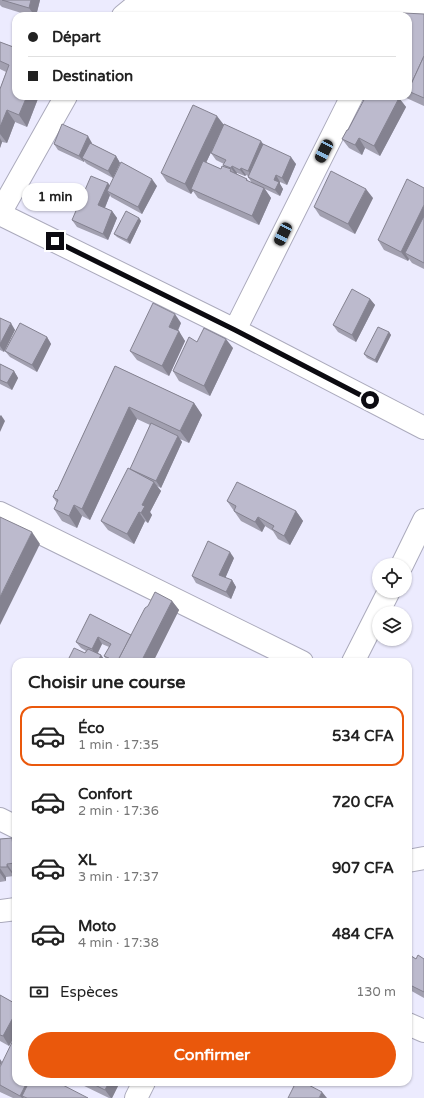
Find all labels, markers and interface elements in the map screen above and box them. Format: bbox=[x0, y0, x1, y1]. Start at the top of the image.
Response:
text: Départ bbox=[52, 28, 101, 46]
text: Destination bbox=[52, 67, 133, 85]
car bbox=[313, 138, 335, 164]
callout: 1 min bbox=[22, 183, 88, 211]
text: 1 min bbox=[38, 189, 72, 205]
car bbox=[272, 221, 294, 247]
route end bbox=[46, 232, 64, 250]
route start bbox=[361, 391, 379, 409]
map controls bbox=[372, 558, 412, 646]
button: locate bbox=[372, 558, 412, 598]
button: layers bbox=[372, 606, 412, 646]
text: Choisir une course bbox=[28, 671, 186, 693]
icon: car bbox=[30, 718, 66, 754]
text: Éco bbox=[78, 719, 104, 737]
text: 534 CFA bbox=[332, 727, 394, 745]
text: 1 min · 17:35 bbox=[78, 737, 159, 753]
icon: car bbox=[30, 784, 66, 820]
text: Confort bbox=[78, 785, 132, 803]
text: 720 CFA bbox=[332, 793, 394, 811]
text: 2 min · 17:36 bbox=[78, 803, 159, 819]
icon: car bbox=[30, 850, 66, 886]
text: XL bbox=[78, 851, 97, 869]
text: 907 CFA bbox=[332, 859, 394, 877]
text: 3 min · 17:37 bbox=[78, 869, 159, 885]
icon: car bbox=[30, 916, 66, 952]
text: Moto bbox=[78, 917, 116, 935]
text: 484 CFA bbox=[332, 925, 394, 943]
text: 4 min · 17:38 bbox=[78, 935, 159, 951]
icon: cash bbox=[28, 981, 50, 1003]
text: Espèces bbox=[60, 983, 118, 1001]
text: 130 m bbox=[356, 984, 396, 1000]
button: Confirmer bbox=[28, 1032, 396, 1078]

